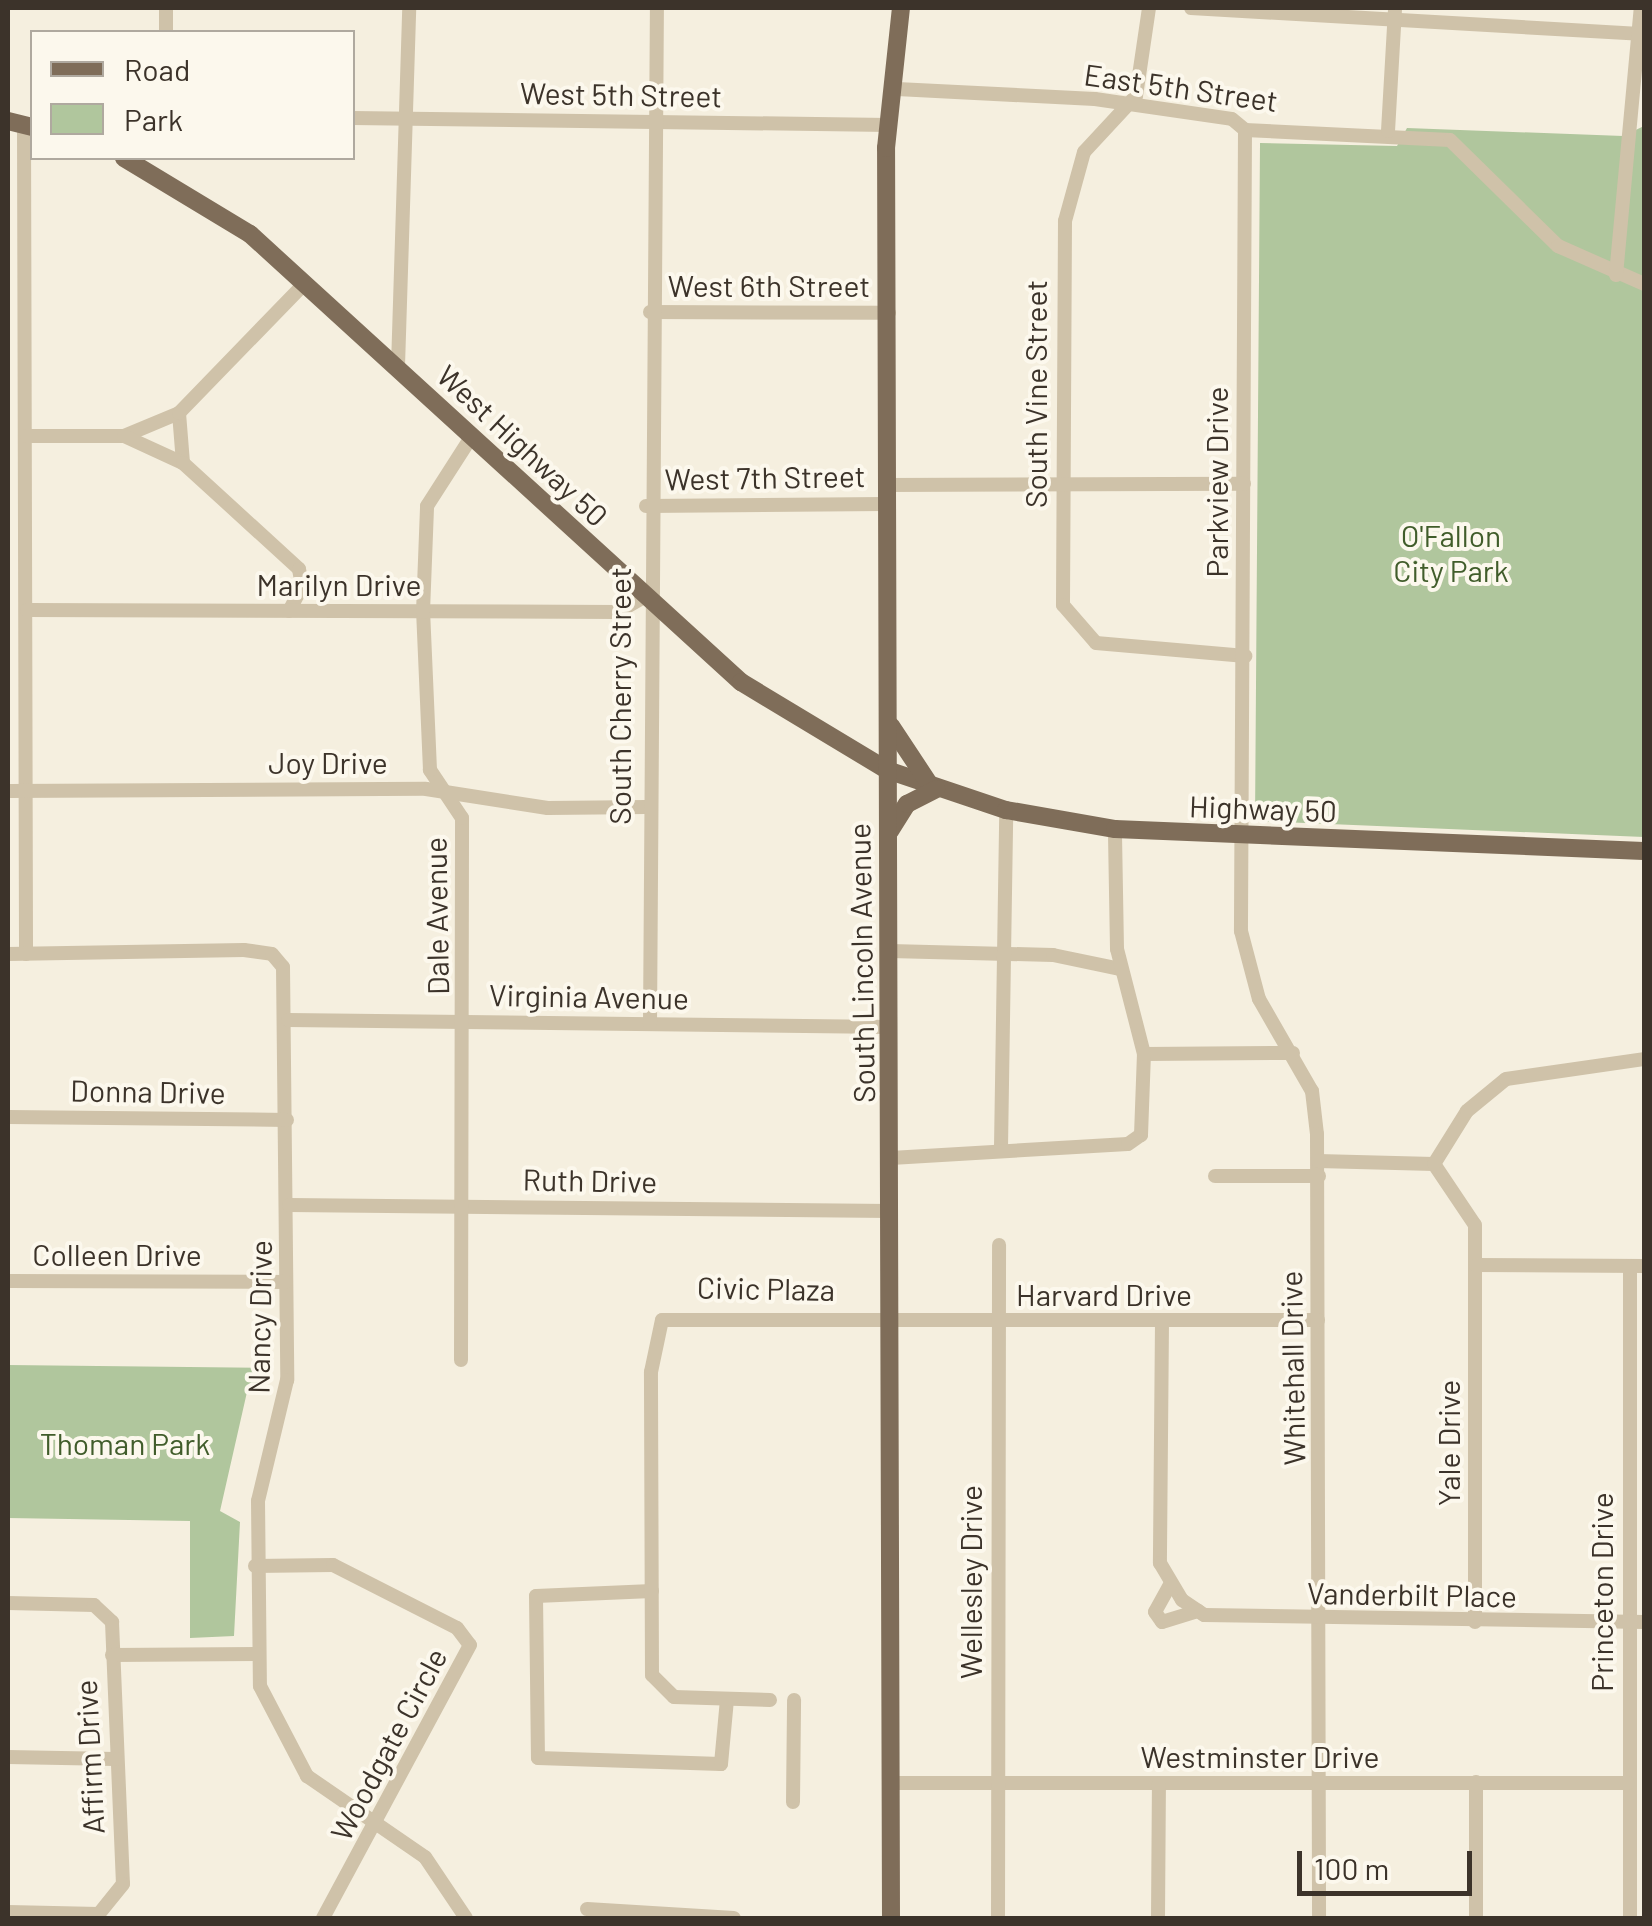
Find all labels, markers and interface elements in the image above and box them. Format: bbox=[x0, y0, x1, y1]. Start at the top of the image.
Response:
legend bbox=[30, 30, 355, 160]
text: Road bbox=[124, 51, 190, 87]
street label: East 5th Street bbox=[1082, 56, 1280, 118]
street label: West 5th Street bbox=[520, 74, 722, 114]
text: Park bbox=[124, 101, 183, 137]
street label: West 6th Street bbox=[668, 267, 870, 303]
street label: South Vine Street bbox=[1017, 280, 1053, 508]
street label: West Highway 50 bbox=[430, 357, 616, 533]
street label: Parkview Drive bbox=[1198, 387, 1234, 577]
street label: West 7th Street bbox=[664, 457, 866, 497]
park label: O'Fallon City Park bbox=[1393, 517, 1509, 588]
street label: Marilyn Drive bbox=[256, 566, 422, 602]
street label: South Cherry Street bbox=[601, 567, 637, 825]
street label: Joy Drive bbox=[268, 744, 388, 780]
street label: Highway 50 bbox=[1188, 787, 1338, 829]
street label: South Lincoln Avenue bbox=[841, 823, 881, 1103]
street label: Dale Avenue bbox=[417, 837, 455, 995]
street label: Virginia Avenue bbox=[489, 976, 689, 1016]
street label: Donna Drive bbox=[70, 1072, 226, 1110]
street label: Ruth Drive bbox=[523, 1161, 657, 1199]
street label: Colleen Drive bbox=[32, 1236, 202, 1272]
street label: Nancy Drive bbox=[240, 1240, 278, 1394]
street label: Civic Plaza bbox=[697, 1269, 835, 1307]
street label: Whitehall Drive bbox=[1272, 1270, 1312, 1466]
street label: Harvard Drive bbox=[1016, 1276, 1192, 1312]
street label: Yale Drive bbox=[1430, 1380, 1466, 1506]
park label: Thoman Park bbox=[40, 1425, 210, 1461]
street label: Wellesley Drive bbox=[952, 1485, 988, 1679]
street label: Princeton Drive bbox=[1583, 1492, 1619, 1692]
street label: Vanderbilt Place bbox=[1307, 1574, 1517, 1614]
street label: Woodgate Circle bbox=[322, 1642, 454, 1846]
street label: Affirm Drive bbox=[67, 1679, 111, 1835]
street label: Westminster Drive bbox=[1140, 1738, 1380, 1774]
scale bar bbox=[1302, 1831, 1477, 1893]
text: 100 m bbox=[1314, 1850, 1389, 1886]

